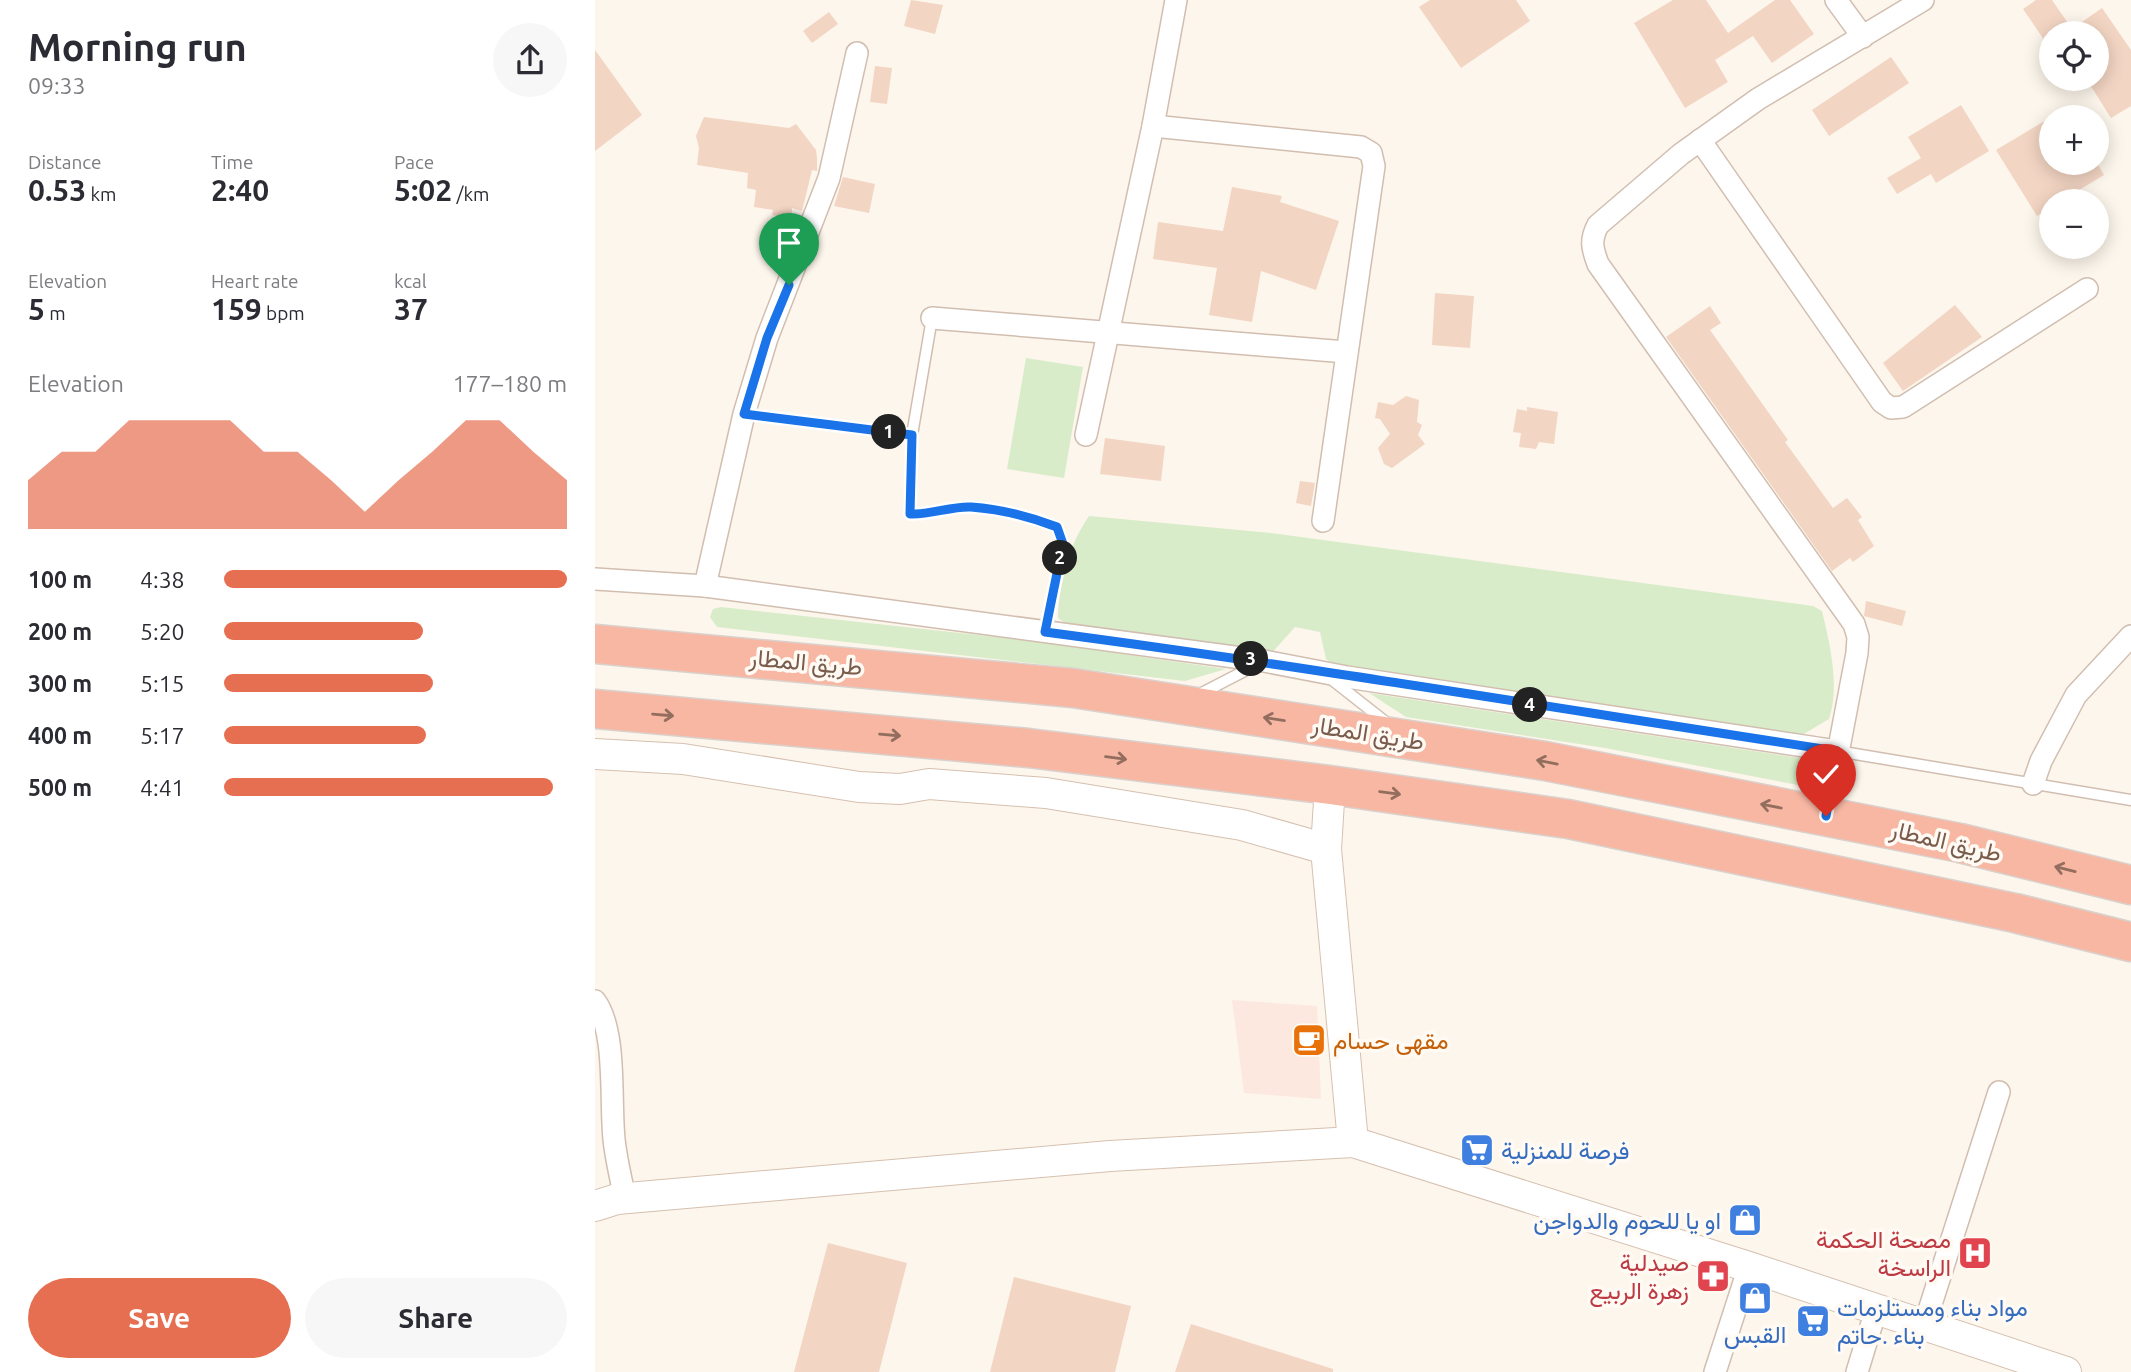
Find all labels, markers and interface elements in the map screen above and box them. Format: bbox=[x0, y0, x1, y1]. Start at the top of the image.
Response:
map controls bbox=[2039, 21, 2109, 259]
button: locate bbox=[2039, 21, 2109, 91]
button: share bbox=[493, 23, 567, 97]
text: Morning run bbox=[28, 26, 247, 68]
text: 09:33 bbox=[28, 73, 86, 98]
button: + bbox=[2039, 105, 2109, 175]
text: Distance bbox=[28, 151, 102, 173]
text: Time bbox=[211, 151, 253, 173]
text: Pace bbox=[394, 151, 434, 173]
text: 0.53 bbox=[28, 173, 86, 207]
text: 2:40 bbox=[211, 173, 269, 207]
text: 5:02 bbox=[394, 173, 452, 207]
text: km bbox=[86, 183, 116, 205]
text: /km bbox=[452, 183, 490, 205]
button: − bbox=[2039, 189, 2109, 259]
pin bbox=[759, 213, 819, 285]
icon: arrive bbox=[770, 224, 808, 262]
text: Elevation bbox=[28, 270, 107, 292]
text: Heart rate bbox=[211, 270, 298, 292]
text: kcal bbox=[394, 270, 427, 292]
text: 5 bbox=[28, 292, 45, 326]
text: 159 bbox=[211, 292, 262, 326]
text: 37 bbox=[394, 292, 428, 326]
text: m bbox=[45, 302, 66, 324]
text: bpm bbox=[262, 302, 305, 324]
text: Elevation bbox=[28, 371, 124, 396]
text: 177–180 m bbox=[453, 371, 567, 396]
pin: 1 bbox=[871, 414, 907, 450]
text: 1 bbox=[883, 420, 894, 442]
pin: 2 bbox=[1043, 540, 1077, 576]
text: 2 bbox=[1054, 546, 1065, 568]
text: 100 m bbox=[28, 567, 92, 592]
text: 4:38 bbox=[140, 567, 185, 592]
text: 200 m bbox=[28, 619, 92, 644]
text: 5:20 bbox=[140, 619, 185, 644]
pin: 3 bbox=[1233, 642, 1269, 676]
street label: طريق المطار bbox=[747, 644, 864, 682]
text: 3 bbox=[1245, 647, 1256, 669]
text: 300 m bbox=[28, 671, 92, 696]
text: 5:15 bbox=[140, 671, 185, 696]
pin: 4 bbox=[1513, 688, 1548, 722]
text: 4 bbox=[1524, 693, 1535, 715]
one-way arrow bbox=[651, 709, 674, 722]
street label: طريق المطار bbox=[1309, 711, 1426, 757]
one-way arrow bbox=[1263, 712, 1286, 725]
text: 400 m bbox=[28, 723, 92, 748]
text: 5:17 bbox=[140, 723, 185, 748]
one-way arrow bbox=[878, 729, 900, 742]
pin bbox=[1796, 744, 1856, 816]
one-way arrow bbox=[1104, 752, 1127, 765]
one-way arrow bbox=[1536, 754, 1559, 768]
icon: check bbox=[1807, 755, 1845, 793]
text: 500 m bbox=[28, 775, 92, 800]
text: 4:41 bbox=[140, 775, 185, 800]
one-way arrow bbox=[1378, 787, 1401, 800]
one-way arrow bbox=[1760, 799, 1782, 812]
street label: طريق المطار bbox=[1886, 815, 2004, 869]
one-way arrow bbox=[2054, 862, 2077, 875]
cafe icon: مقهى حسام bbox=[1290, 1021, 1328, 1059]
place label: مقهى حسام bbox=[1333, 1027, 1449, 1057]
supermarket icon: فرصة للمنزلية bbox=[1458, 1131, 1496, 1169]
place label: فرصة للمنزلية bbox=[1501, 1137, 1629, 1166]
shop icon: او يا للحوم والدواجن bbox=[1726, 1201, 1764, 1239]
place label: او يا للحوم والدواجن bbox=[1533, 1207, 1721, 1237]
place label: مصحة الحكمة الراسخة bbox=[1816, 1226, 1951, 1283]
hospital icon: مصحة الحكمة الراسخة bbox=[1956, 1234, 1994, 1272]
place label: صيدلية زهرة الربيع bbox=[1589, 1249, 1689, 1308]
pharmacy icon: صيدلية زهرة الربيع bbox=[1694, 1257, 1732, 1295]
button: Save bbox=[28, 1278, 291, 1358]
button: Share bbox=[305, 1278, 567, 1358]
shop icon: القبس bbox=[1736, 1279, 1774, 1317]
place label: مواد بناء ومستلزمات بناء .حاتم bbox=[1837, 1294, 2028, 1352]
supermarket icon: مواد بناء ومستلزمات بناء .حاتم bbox=[1794, 1302, 1832, 1340]
place label: القبس bbox=[1724, 1321, 1786, 1349]

